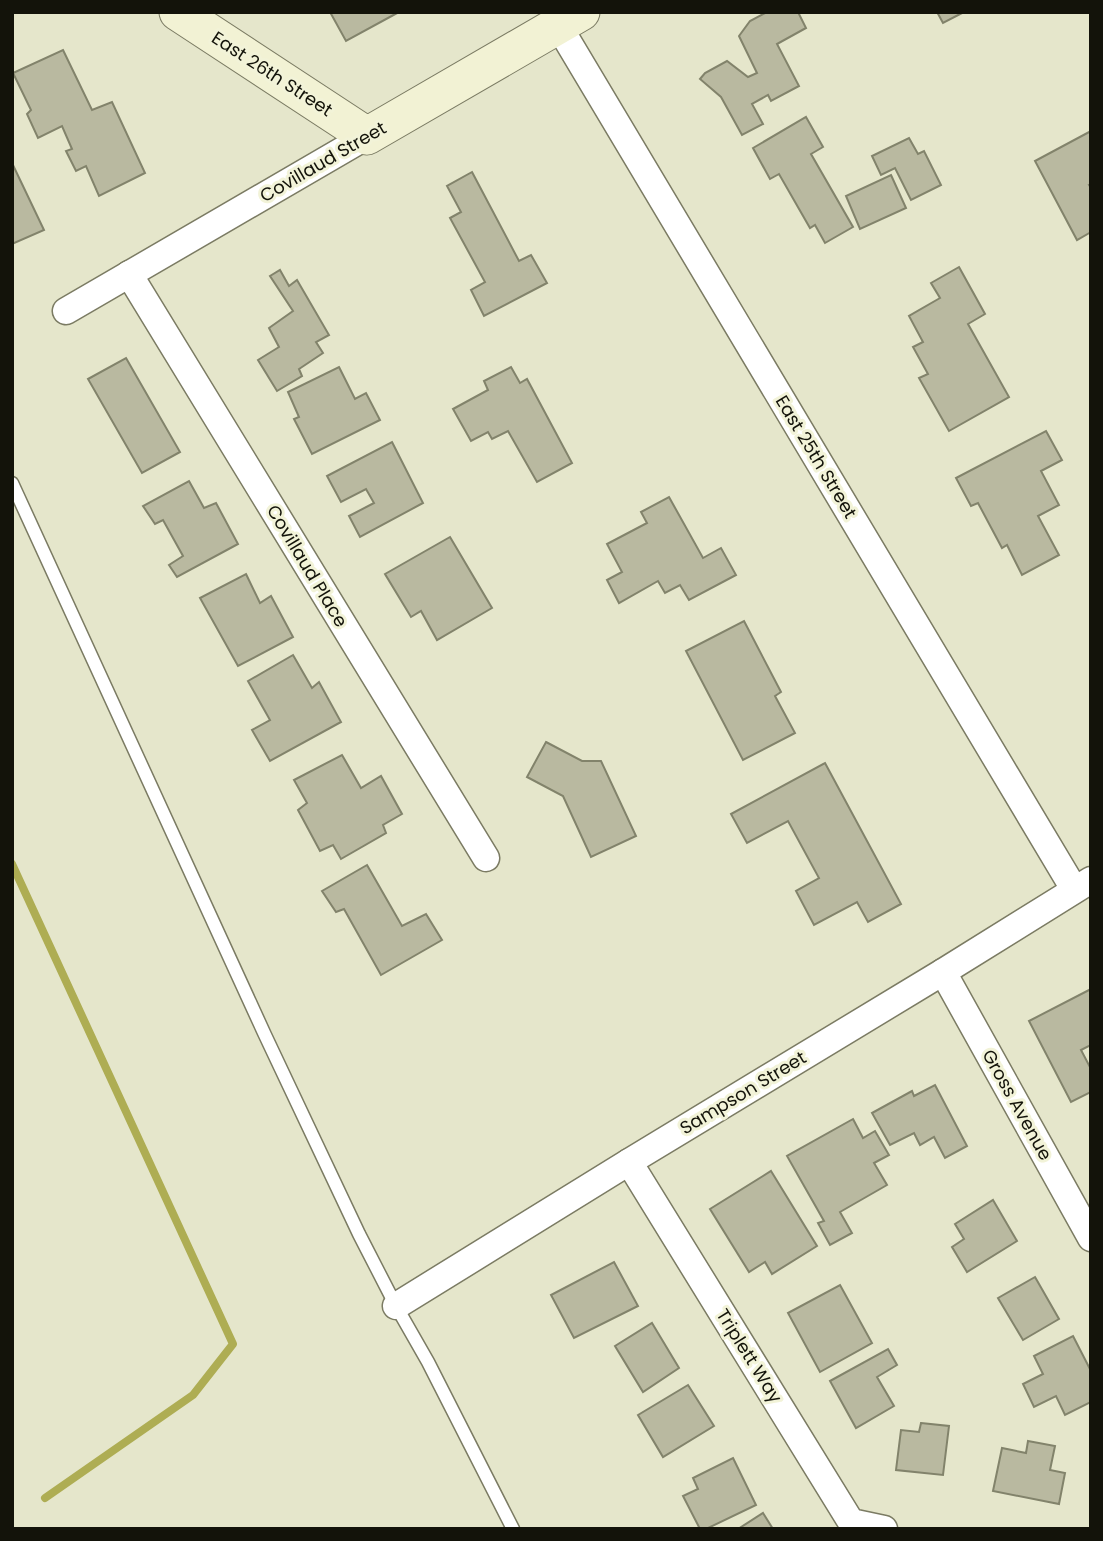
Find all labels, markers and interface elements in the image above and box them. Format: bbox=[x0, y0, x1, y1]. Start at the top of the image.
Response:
street label: East 26th Street bbox=[207, 25, 338, 122]
street label: Covillaud Street bbox=[255, 115, 391, 208]
street label: East 25th Street bbox=[770, 391, 863, 523]
street label: Covillaud Place bbox=[261, 500, 354, 632]
street label: Sampson Street bbox=[675, 1045, 811, 1140]
street label: Gross Avenue bbox=[977, 1045, 1058, 1165]
street label: Triplett Way bbox=[711, 1304, 788, 1407]

